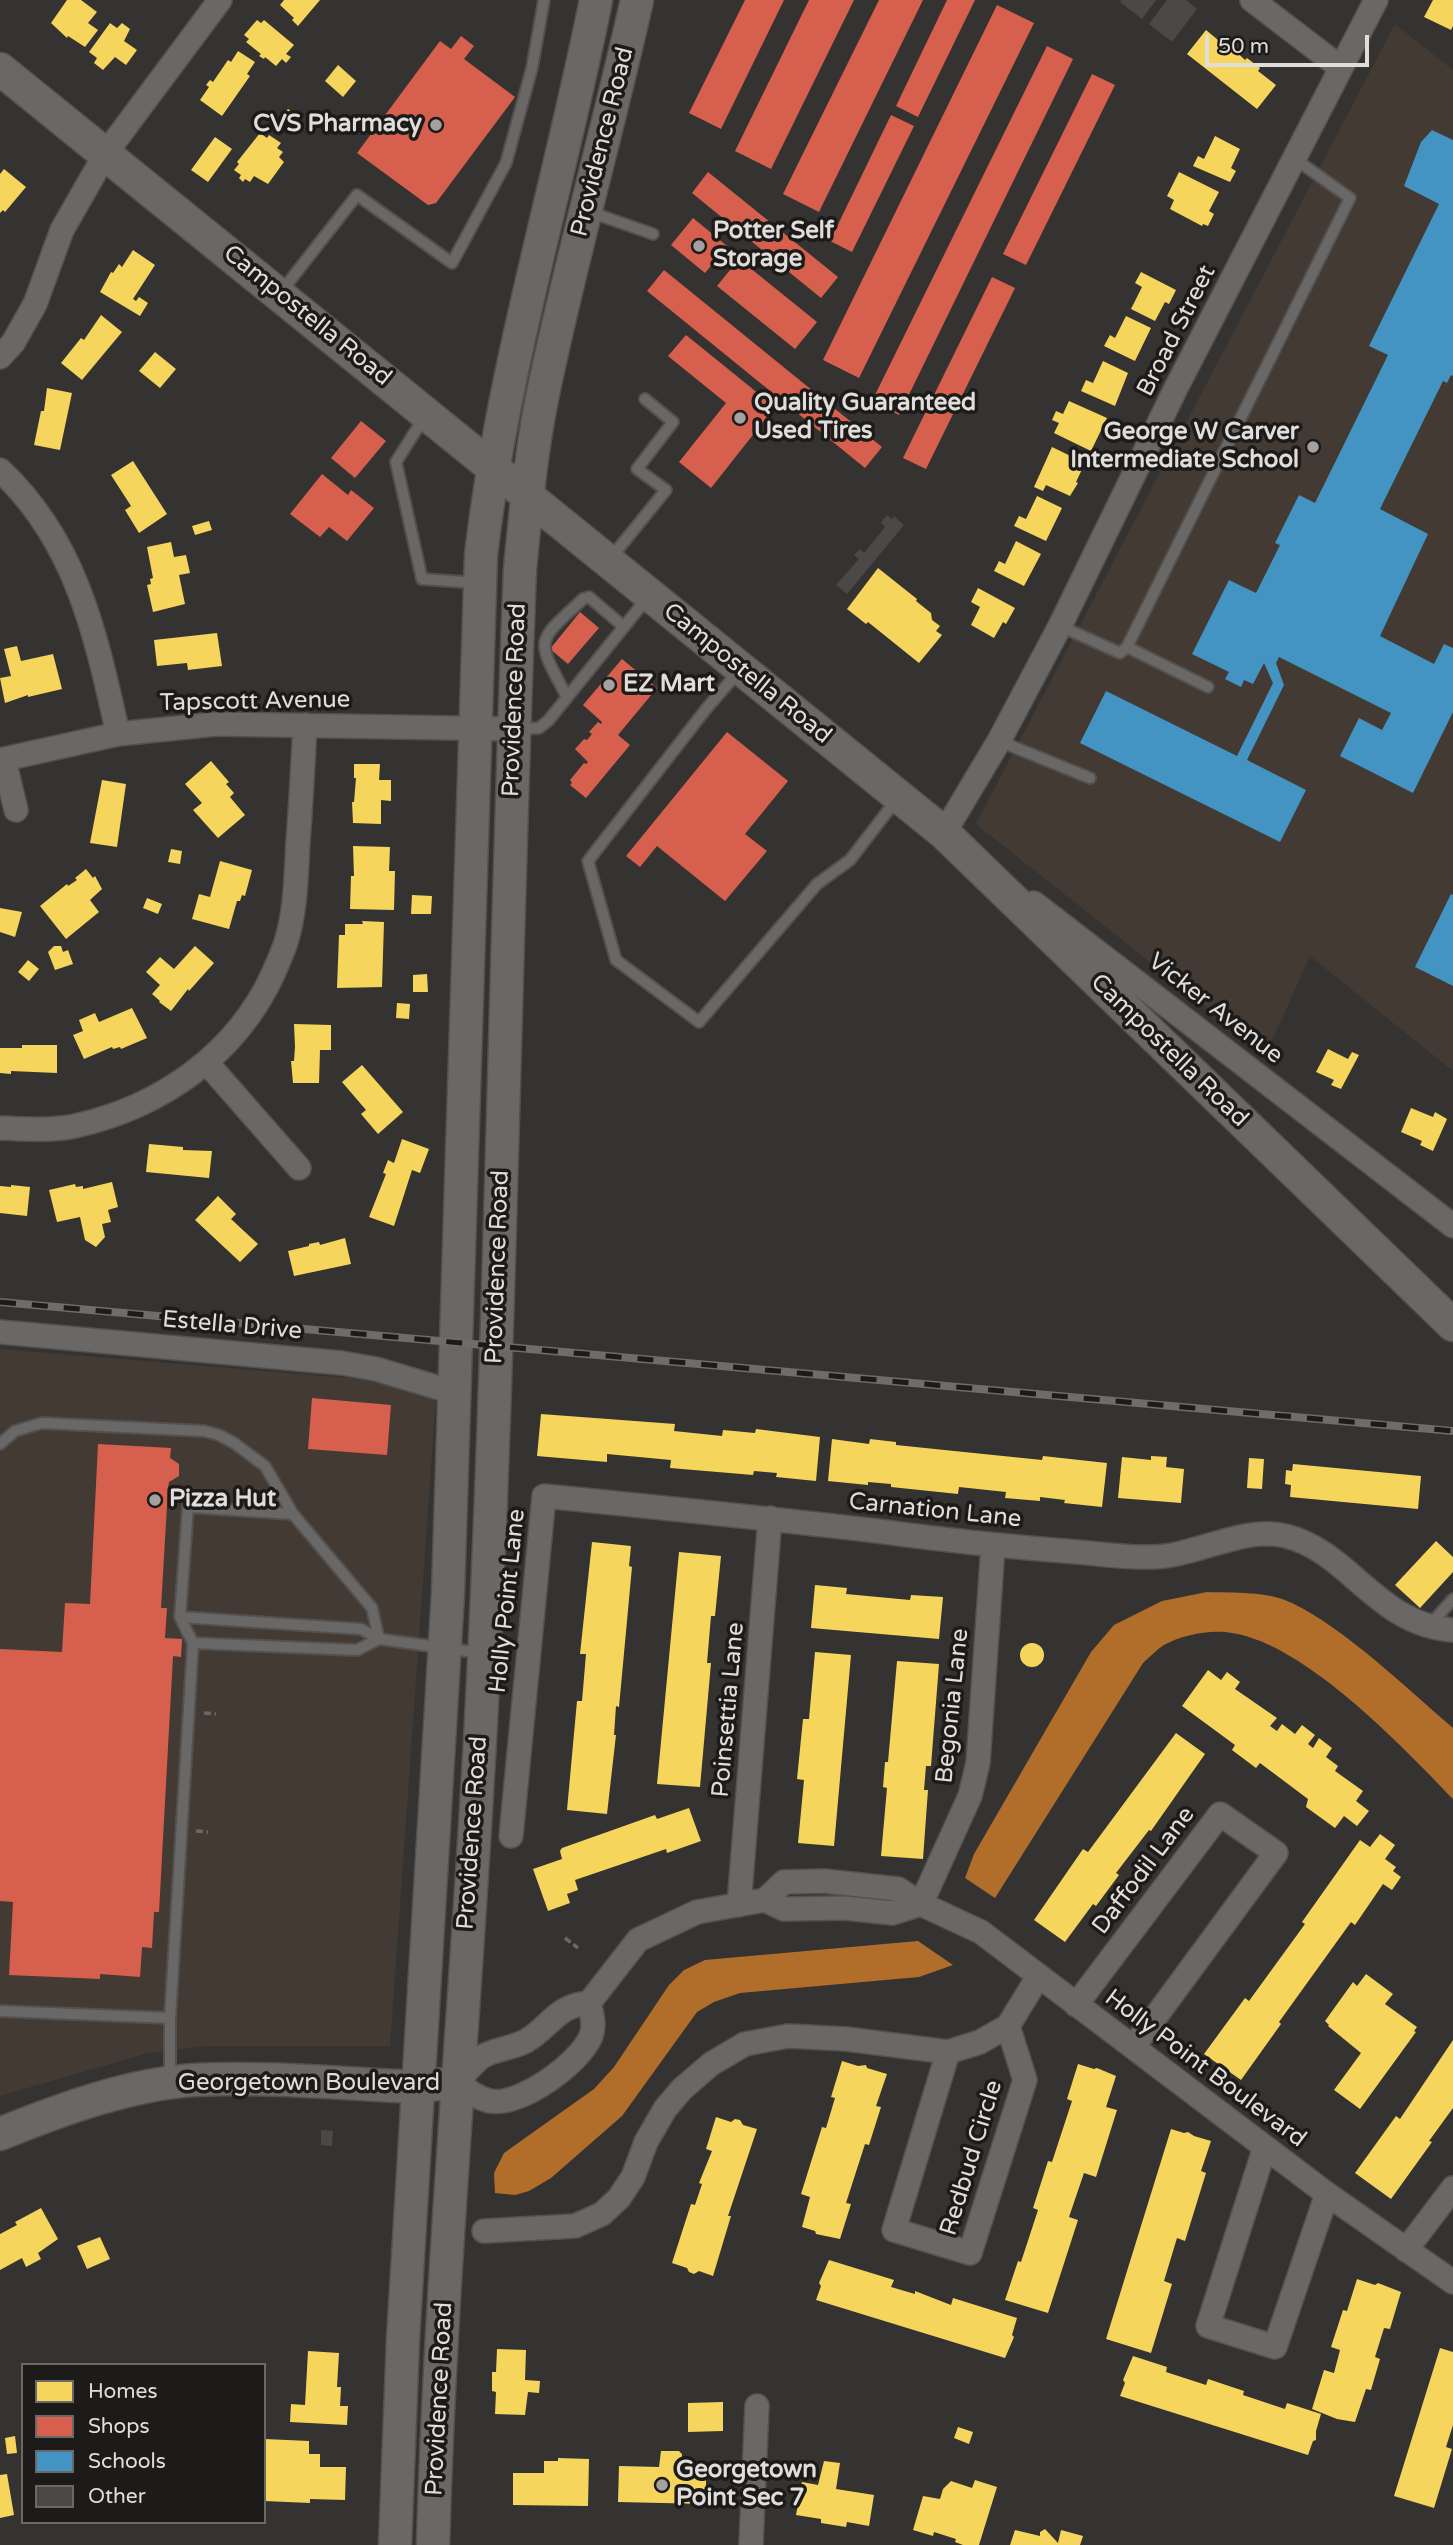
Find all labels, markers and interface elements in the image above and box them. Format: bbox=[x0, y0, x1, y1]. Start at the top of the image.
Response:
scale bar bbox=[1208, 21, 1372, 65]
text: 50 m bbox=[1218, 34, 1269, 59]
street label: Providence Road bbox=[566, 44, 640, 240]
place label: CVS Pharmacy bbox=[253, 111, 422, 139]
marker: CVS Pharmacy bbox=[428, 117, 444, 133]
place label: Potter Self Storage bbox=[713, 218, 834, 274]
marker: Potter Self Storage bbox=[691, 238, 707, 254]
street label: Campostella Road bbox=[217, 239, 397, 393]
street label: Broad Street bbox=[1132, 261, 1222, 401]
place label: Quality Guaranteed Used Tires bbox=[754, 390, 976, 446]
marker: Quality Guaranteed Used Tires bbox=[732, 410, 748, 426]
place label: George W Carver Intermediate School bbox=[1070, 419, 1299, 475]
marker: George W Carver Intermediate School bbox=[1305, 439, 1321, 455]
street label: Campostella Road bbox=[657, 597, 837, 751]
street label: Providence Road bbox=[497, 603, 533, 797]
place label: EZ Mart bbox=[623, 671, 715, 699]
marker: EZ Mart bbox=[601, 677, 617, 693]
street label: Tapscott Avenue bbox=[160, 686, 350, 718]
street label: Vicker Avenue bbox=[1142, 947, 1288, 1071]
street label: Campostella Road bbox=[1084, 968, 1254, 1134]
street label: Providence Road bbox=[480, 1170, 516, 1364]
street label: Estella Drive bbox=[161, 1306, 303, 1346]
place label: Pizza Hut bbox=[169, 1486, 276, 1514]
street label: Carnation Lane bbox=[847, 1488, 1023, 1534]
marker: Pizza Hut bbox=[147, 1492, 163, 1508]
street label: Holly Point Lane bbox=[484, 1507, 532, 1695]
street label: Poinsettia Lane bbox=[707, 1621, 751, 1799]
street label: Begonia Lane bbox=[931, 1627, 975, 1785]
street label: Providence Road bbox=[452, 1735, 494, 1931]
street label: Daffodil Lane bbox=[1087, 1802, 1201, 1940]
street label: Holly Point Boulevard bbox=[1099, 1984, 1311, 2154]
street label: Georgetown Boulevard bbox=[178, 2070, 440, 2098]
street label: Redbud Circle bbox=[935, 2077, 1009, 2239]
street label: Providence Road bbox=[421, 2301, 459, 2497]
legend bbox=[21, 2363, 266, 2524]
text: Homes bbox=[88, 2379, 158, 2404]
text: Shops bbox=[88, 2414, 150, 2439]
text: Schools bbox=[88, 2449, 166, 2474]
place label: Georgetown Point Sec 7 bbox=[676, 2457, 817, 2513]
marker: Georgetown Point Sec 7 bbox=[654, 2477, 670, 2493]
text: Other bbox=[88, 2484, 146, 2509]

